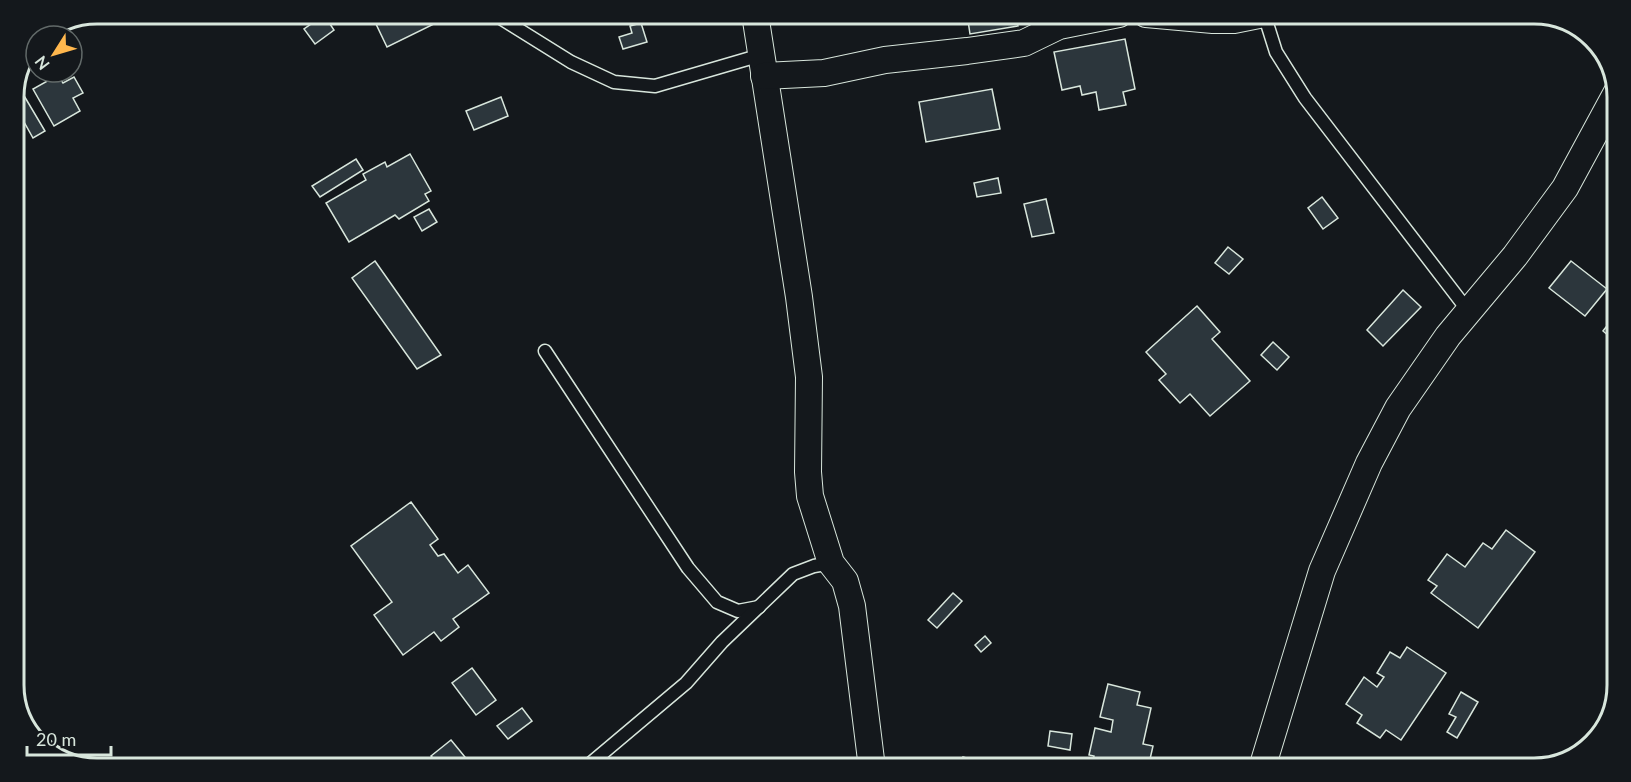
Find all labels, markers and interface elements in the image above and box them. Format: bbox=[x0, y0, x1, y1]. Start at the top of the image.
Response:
north arrow bbox=[24, 24, 84, 84]
text: N bbox=[30, 53, 53, 74]
scale bar bbox=[27, 719, 111, 757]
text: 20 m bbox=[36, 728, 76, 750]

